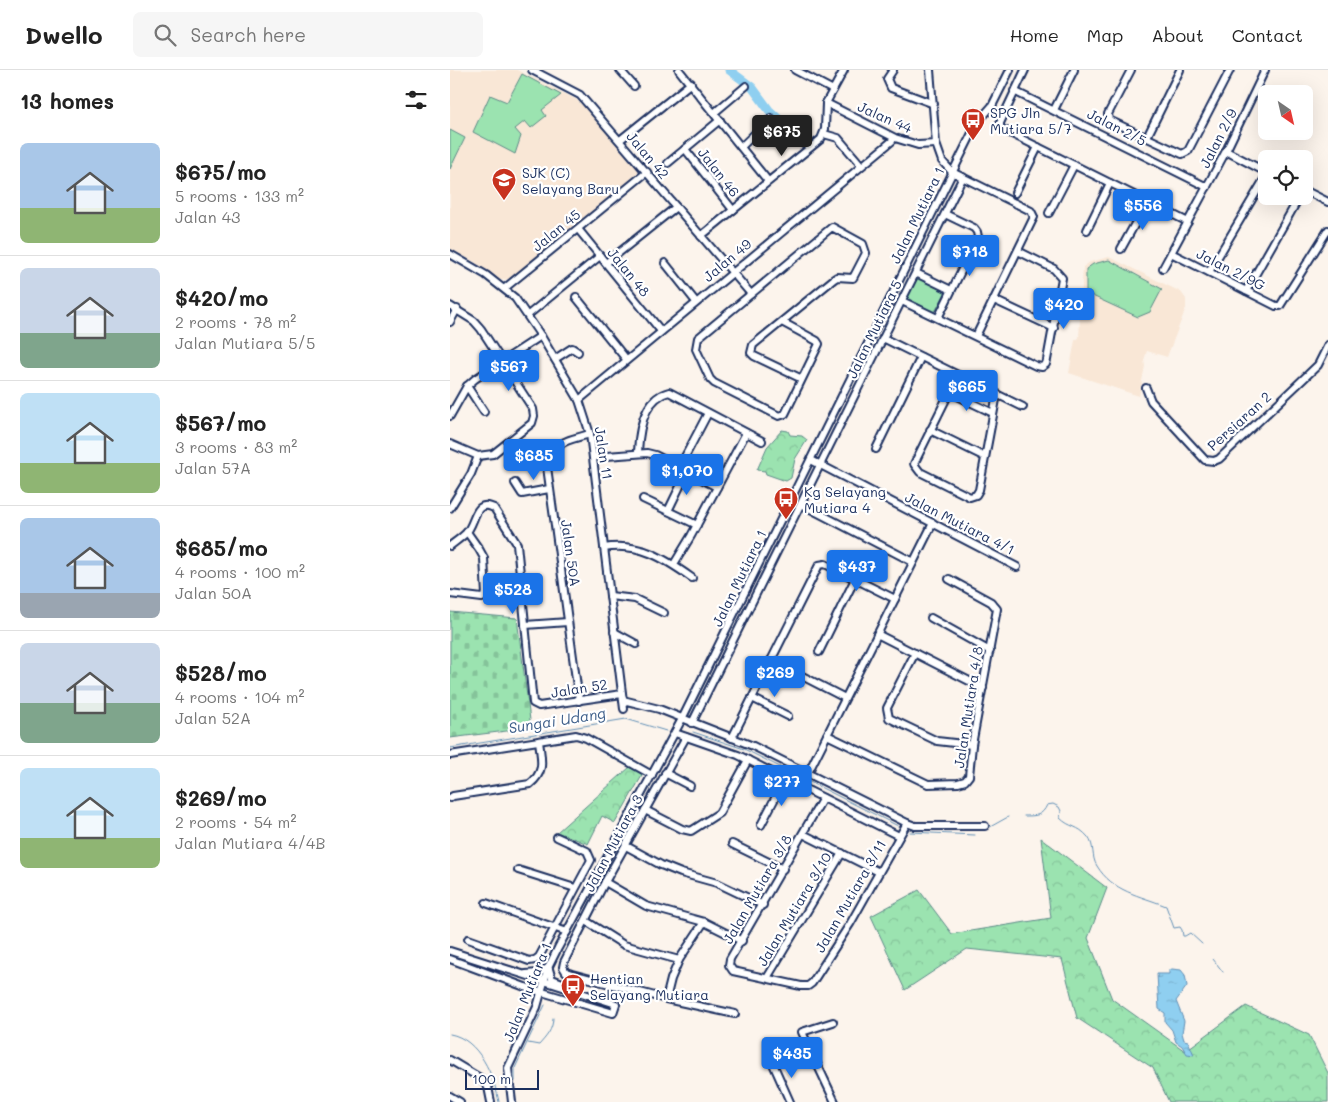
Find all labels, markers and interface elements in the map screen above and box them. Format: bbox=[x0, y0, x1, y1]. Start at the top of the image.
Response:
search box bbox=[133, 12, 483, 57]
text: Dwello bbox=[25, 19, 103, 50]
icon: search bbox=[151, 21, 179, 49]
text: Search here bbox=[191, 22, 306, 47]
text: Home bbox=[1010, 23, 1059, 47]
text: Map bbox=[1087, 23, 1123, 47]
text: About bbox=[1151, 23, 1204, 47]
text: Contact bbox=[1232, 23, 1303, 47]
north arrow bbox=[1258, 85, 1312, 140]
map controls bbox=[1258, 85, 1313, 205]
icon: filters bbox=[402, 86, 430, 114]
text: 13 homes bbox=[20, 87, 114, 114]
street label: Jalan 44 bbox=[855, 97, 916, 138]
place label: SPG Jln Mutiara 5/7 bbox=[990, 103, 1072, 138]
street label: Jalan 2/5 bbox=[1084, 104, 1150, 150]
street label: Jalan 2/9 bbox=[1195, 105, 1241, 171]
bus stop icon: SPG Jln Mutiara 5/7 bbox=[960, 107, 986, 141]
pin: $675 bbox=[752, 114, 812, 157]
text: $675 bbox=[763, 120, 801, 141]
street label: Jalan 42 bbox=[622, 127, 674, 183]
street label: Jalan 46 bbox=[694, 143, 744, 201]
button: locate bbox=[1258, 150, 1313, 205]
text: $675/mo bbox=[175, 158, 266, 185]
icon: home bbox=[60, 163, 120, 223]
place label: SJK (C) Selayang Baru bbox=[522, 163, 619, 198]
street label: Jalan Mutiara 1 bbox=[885, 163, 949, 267]
school or university icon: SJK (C) Selayang Baru bbox=[491, 167, 517, 201]
text: 5 rooms · 133 m² bbox=[175, 185, 304, 206]
pin: $556 bbox=[1113, 189, 1173, 231]
text: $556 bbox=[1124, 194, 1162, 215]
street label: Jalan 45 bbox=[528, 205, 584, 255]
text: Jalan 43 bbox=[175, 206, 241, 227]
street label: Jalan 49 bbox=[699, 234, 755, 286]
pin: $718 bbox=[940, 234, 1000, 277]
text: $718 bbox=[952, 240, 988, 261]
street label: Jalan 48 bbox=[603, 244, 655, 300]
street label: Jalan 2/9G bbox=[1193, 244, 1269, 294]
street label: Jalan Mutiara 5 bbox=[842, 277, 906, 381]
text: $420/mo bbox=[175, 284, 268, 311]
icon: home bbox=[60, 288, 120, 348]
pin: $420 bbox=[1034, 288, 1094, 330]
text: $420 bbox=[1044, 293, 1084, 314]
text: 2 rooms · 78 m² bbox=[175, 311, 296, 332]
text: Jalan Mutiara 5/5 bbox=[175, 332, 315, 353]
pin: $567 bbox=[479, 350, 539, 392]
text: $567 bbox=[490, 355, 528, 376]
pin: $665 bbox=[937, 370, 997, 412]
text: $665 bbox=[948, 375, 986, 396]
street label: Persiaran 2 bbox=[1203, 387, 1275, 455]
text: $567/mo bbox=[175, 409, 266, 436]
icon: home bbox=[60, 413, 120, 473]
street label: Jalan 11 bbox=[590, 425, 618, 481]
text: 3 rooms · 83 m² bbox=[175, 436, 297, 457]
pin: $685 bbox=[504, 438, 564, 481]
text: $685 bbox=[515, 444, 553, 465]
pin: $1,070 bbox=[646, 454, 728, 496]
text: Jalan 57A bbox=[175, 457, 251, 478]
text: $1,070 bbox=[661, 459, 713, 480]
place label: Kg Selayang Mutiara 4 bbox=[804, 482, 886, 517]
bus stop icon: Kg Selayang Mutiara 4 bbox=[773, 486, 799, 520]
street label: Jalan Mutiara 4/1 bbox=[902, 487, 1018, 559]
street label: Jalan 50A bbox=[557, 518, 585, 588]
street label: Jalan Mutiara 1 bbox=[707, 526, 771, 630]
text: $685/mo bbox=[175, 534, 268, 561]
icon: home bbox=[60, 538, 120, 598]
pin: $437 bbox=[827, 550, 887, 592]
text: $437 bbox=[838, 555, 876, 576]
text: 4 rooms · 100 m² bbox=[175, 561, 305, 582]
pin: $528 bbox=[483, 572, 543, 615]
text: $528 bbox=[494, 578, 532, 599]
text: Jalan 50A bbox=[175, 582, 252, 603]
street label: Jalan Mutiara 4/8 bbox=[949, 645, 987, 769]
pin: $269 bbox=[745, 656, 805, 698]
text: $528/mo bbox=[175, 659, 267, 686]
text: $269 bbox=[756, 661, 794, 682]
icon: home bbox=[60, 663, 120, 723]
street label: Jalan 52 bbox=[549, 674, 609, 702]
text: 4 rooms · 104 m² bbox=[175, 686, 305, 707]
water label: Sungai Udang bbox=[507, 702, 607, 738]
text: Jalan 52A bbox=[175, 707, 251, 728]
pin: $277 bbox=[752, 764, 812, 807]
text: $277 bbox=[764, 770, 800, 791]
text: $269/mo bbox=[175, 784, 267, 811]
icon: home bbox=[60, 788, 120, 848]
street label: Jalan Mutiara 3 bbox=[579, 791, 647, 895]
text: 2 rooms · 54 m² bbox=[175, 811, 296, 832]
street label: Jalan Mutiara 3/8 bbox=[718, 831, 796, 947]
text: Jalan Mutiara 4/4B bbox=[175, 832, 325, 853]
street label: Jalan Mutiara 3/11 bbox=[810, 836, 890, 956]
street label: Jalan Mutiara 3/10 bbox=[752, 848, 836, 969]
street label: Jalan Mutiara 1 bbox=[498, 940, 556, 1044]
place label: Hentian Selayang Mutiara bbox=[590, 969, 709, 1004]
bus stop icon: Hentian Selayang Mutiara bbox=[560, 973, 586, 1007]
pin: $435 bbox=[762, 1036, 822, 1079]
text: $435 bbox=[773, 1042, 811, 1063]
scale bar bbox=[465, 1067, 539, 1090]
text: 100 m bbox=[472, 1069, 511, 1088]

